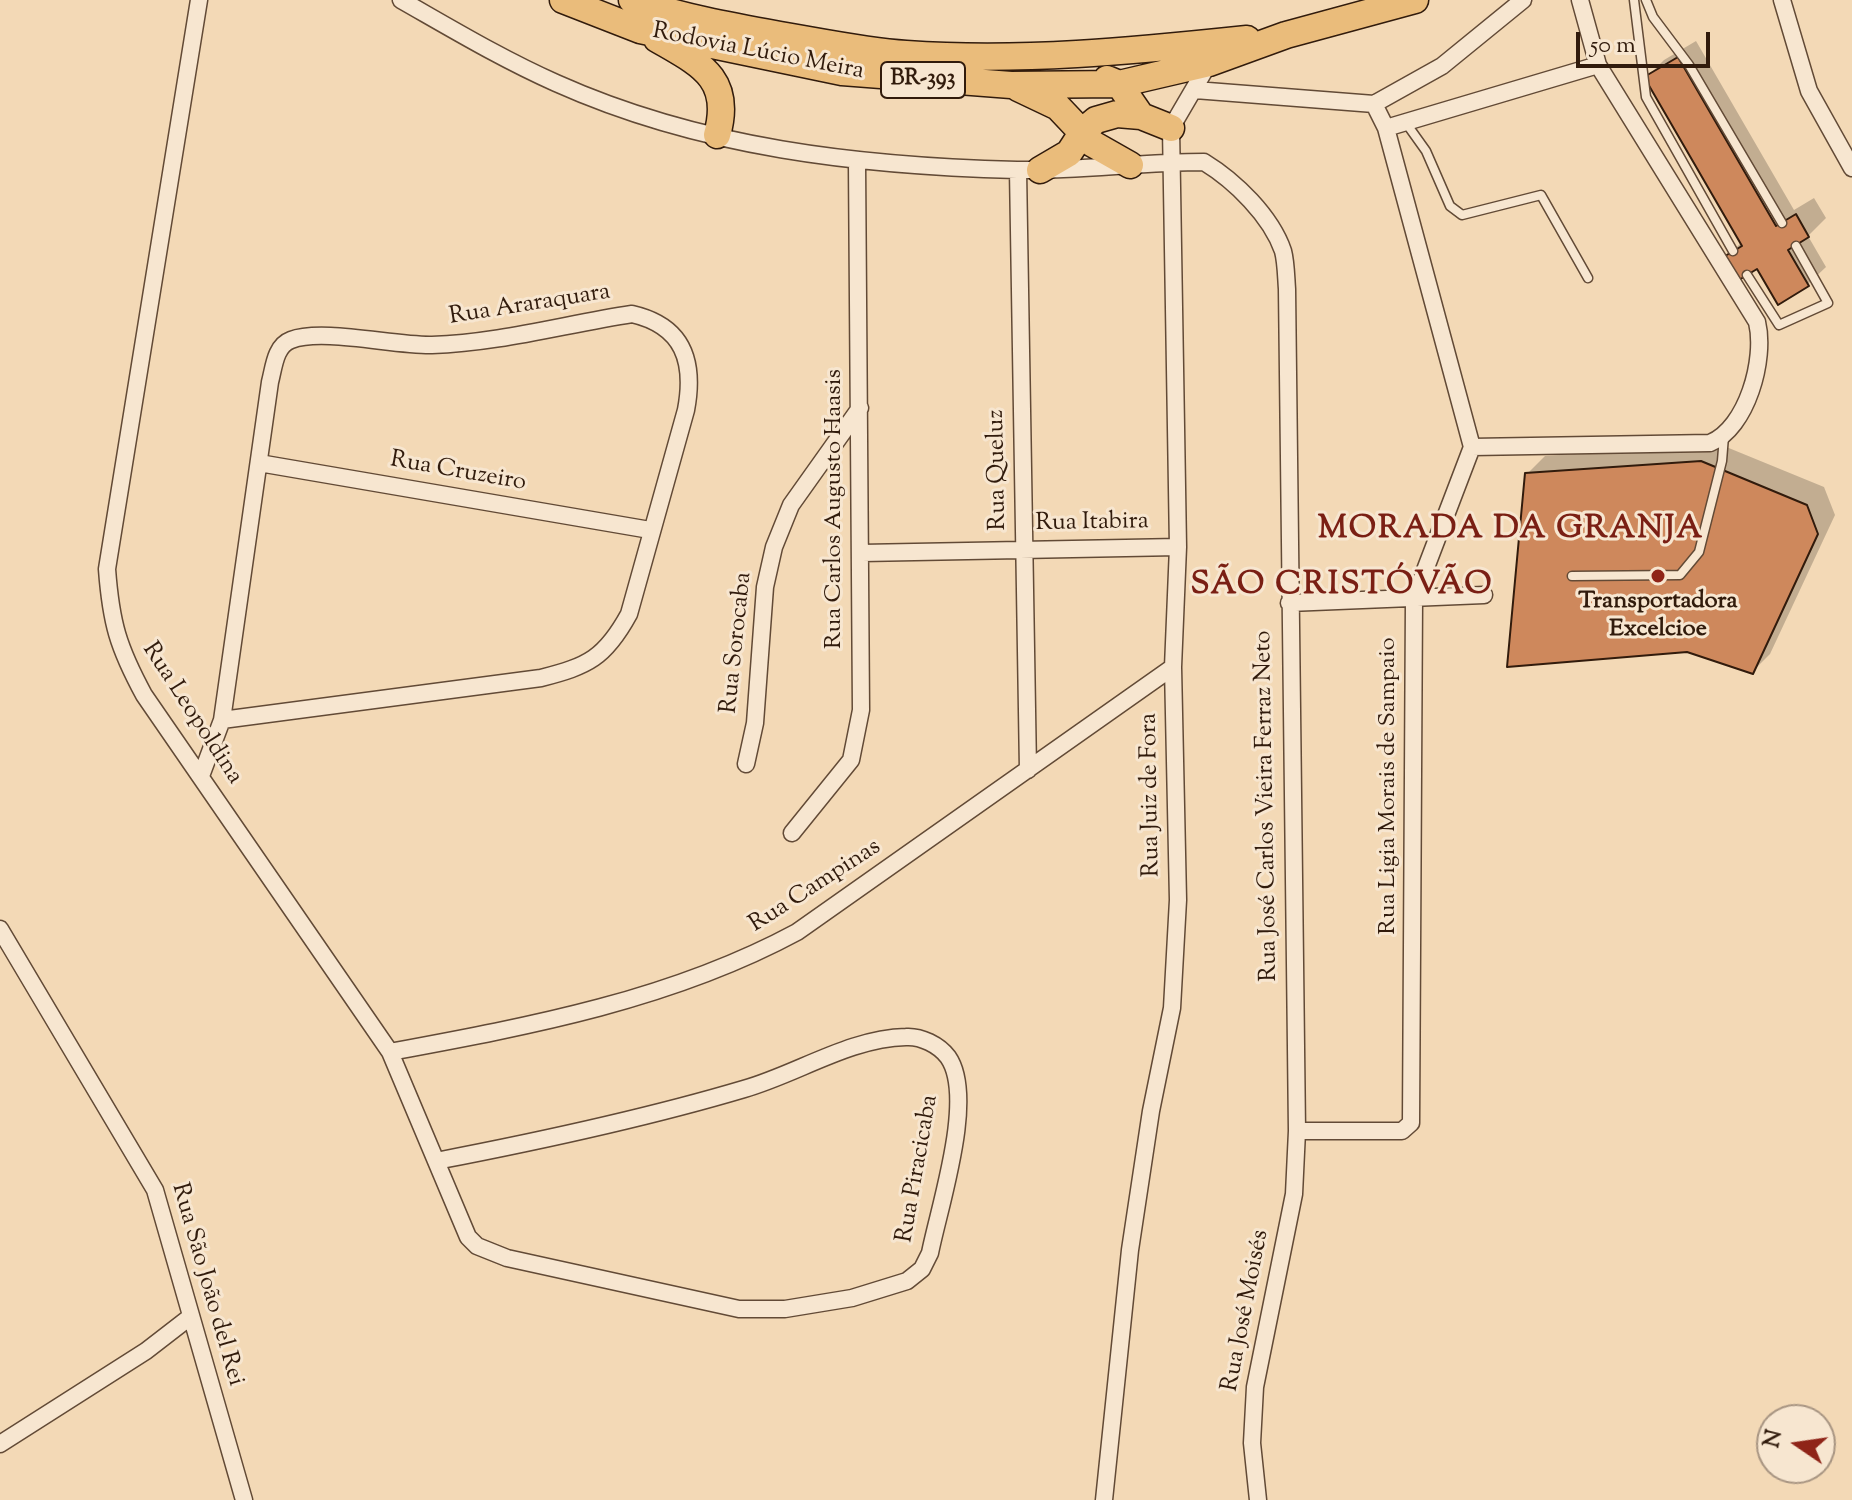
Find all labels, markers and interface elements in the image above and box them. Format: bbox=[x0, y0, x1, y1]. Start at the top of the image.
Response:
scale bar bbox=[1580, 16, 1714, 66]
street label: Rodovia Lúcio Meira bbox=[650, 18, 866, 88]
text: 50 m bbox=[1590, 29, 1636, 63]
road number: BR-393 bbox=[881, 62, 965, 98]
street label: Rua Araraquara bbox=[447, 279, 613, 333]
street label: Rua Carlos Augusto Haasis bbox=[822, 369, 850, 649]
street label: Rua Queluz bbox=[984, 409, 1014, 531]
street label: Rua Cruzeiro bbox=[388, 447, 528, 499]
street label: Rua Itabira bbox=[1035, 509, 1149, 539]
district label: MORADA DA GRANJA bbox=[1318, 513, 1704, 551]
marker: Transportadora Excelcioe bbox=[1649, 567, 1667, 585]
district label: SÃO CRISTÓVÃO bbox=[1190, 569, 1494, 607]
street label: Rua Sorocaba bbox=[716, 571, 760, 715]
place label: Transportadora Excelcioe bbox=[1578, 589, 1738, 645]
street label: Rua José Carlos Vieira Ferraz Neto bbox=[1251, 630, 1285, 982]
street label: Rua Ligia Morais de Sampaio bbox=[1376, 637, 1404, 935]
street label: Rua Leopoldina bbox=[134, 638, 248, 790]
street label: Rua Juiz de Fora bbox=[1136, 713, 1168, 877]
street label: Rua Campinas bbox=[745, 834, 887, 940]
street label: Rua Piracicaba bbox=[892, 1093, 946, 1245]
street label: Rua São João del Rei bbox=[163, 1180, 249, 1390]
street label: Rua José Moisés bbox=[1217, 1228, 1277, 1394]
north arrow bbox=[1756, 1404, 1836, 1484]
text: N bbox=[1757, 1427, 1792, 1451]

